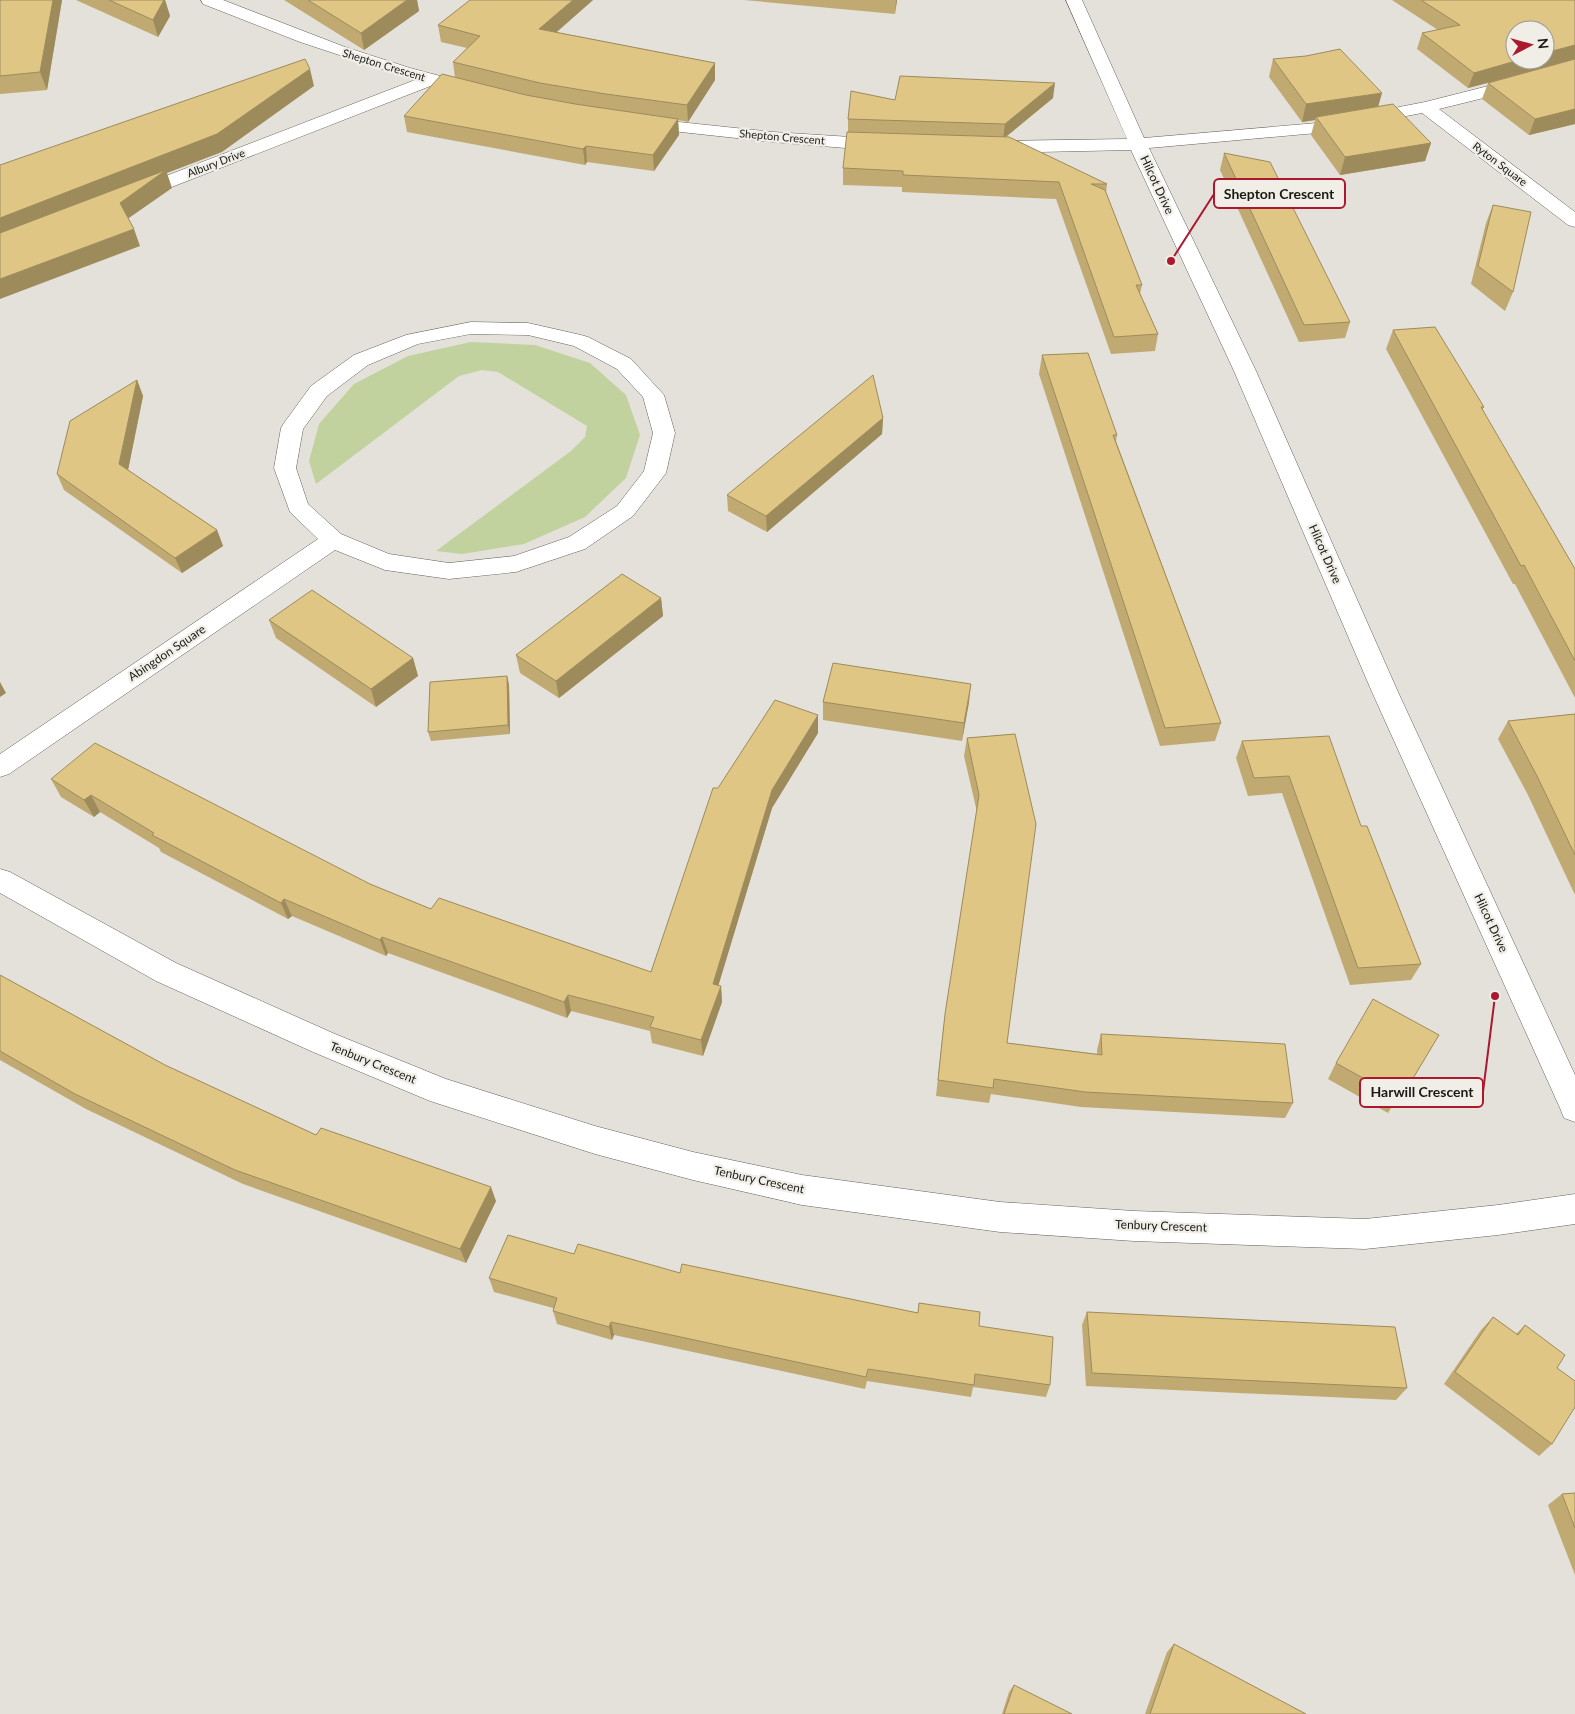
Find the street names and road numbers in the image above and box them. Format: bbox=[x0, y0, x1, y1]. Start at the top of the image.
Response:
street label: Shepton Crescent bbox=[341, 46, 427, 83]
street label: Shepton Crescent bbox=[739, 126, 825, 147]
street label: Ryton Square bbox=[1471, 139, 1530, 188]
street label: Albury Drive bbox=[185, 146, 247, 179]
street label: Hilcot Drive bbox=[1137, 153, 1178, 217]
street label: Hilcot Drive bbox=[1306, 522, 1345, 586]
street label: Abingdon Square bbox=[125, 621, 208, 684]
street label: Hilcot Drive bbox=[1471, 891, 1512, 955]
street label: Tenbury Crescent bbox=[328, 1038, 419, 1087]
street label: Tenbury Crescent bbox=[713, 1163, 806, 1197]
street label: Tenbury Crescent bbox=[1115, 1216, 1208, 1235]

